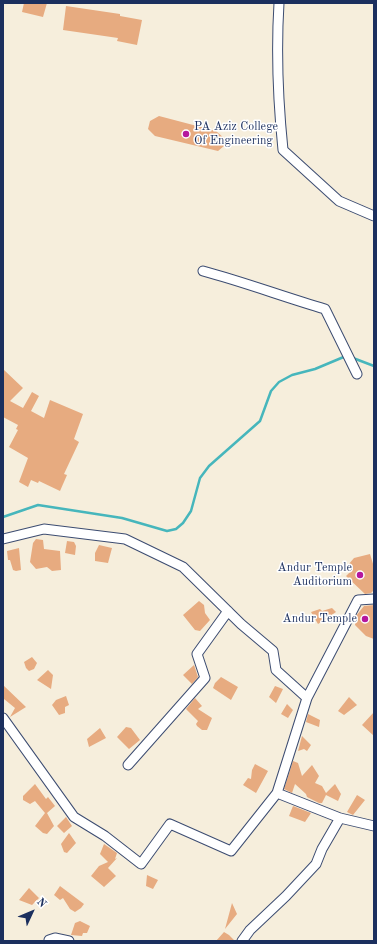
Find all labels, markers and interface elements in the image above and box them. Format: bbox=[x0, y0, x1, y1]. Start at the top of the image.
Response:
place label: PA Aziz College Of Engineering bbox=[194, 120, 278, 148]
marker: PA Aziz College Of Engineering bbox=[181, 129, 191, 139]
place label: Andur Temple Auditorium bbox=[278, 561, 352, 589]
marker: Andur Temple Auditorium bbox=[355, 570, 365, 580]
place label: Andur Temple bbox=[283, 612, 357, 626]
marker: Andur Temple bbox=[360, 614, 370, 624]
north arrow bbox=[12, 892, 52, 932]
text: N bbox=[34, 896, 48, 910]

